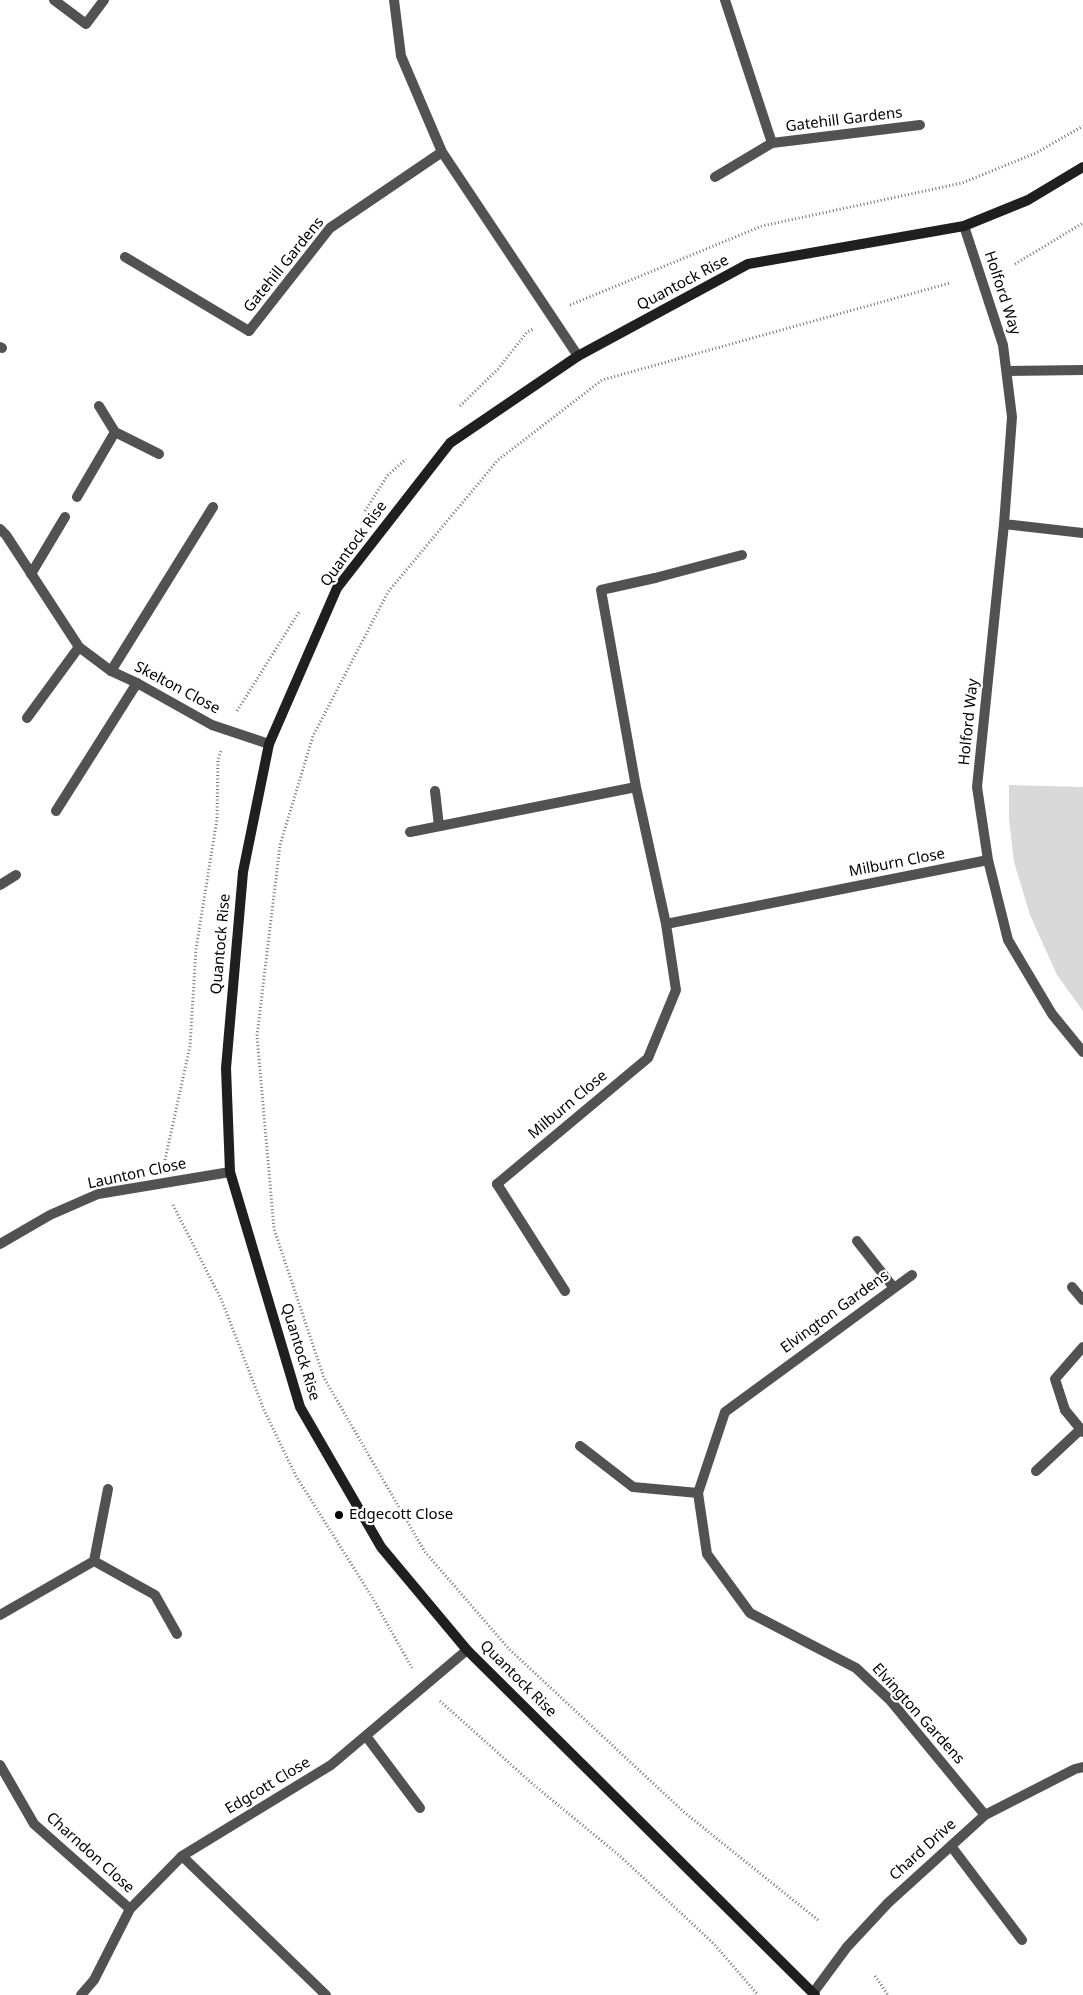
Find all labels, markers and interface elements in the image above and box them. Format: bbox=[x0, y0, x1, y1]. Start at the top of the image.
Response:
street label: Gatehill Gardens bbox=[785, 104, 903, 136]
street label: Gatehill Gardens bbox=[240, 214, 328, 316]
street label: Holford Way bbox=[980, 249, 1024, 337]
street label: Quantock Rise bbox=[634, 251, 732, 315]
street label: Quantock Rise bbox=[317, 498, 391, 590]
street label: Skelton Close bbox=[131, 658, 223, 718]
street label: Holford Way bbox=[956, 678, 982, 766]
street label: Milburn Close bbox=[848, 845, 946, 881]
street label: Quantock Rise bbox=[208, 893, 234, 995]
street label: Milburn Close bbox=[525, 1067, 611, 1143]
street label: Launton Close bbox=[86, 1155, 188, 1193]
street label: Elvington Gardens bbox=[777, 1267, 893, 1357]
street label: Quantock Rise bbox=[277, 1301, 323, 1403]
place label: Edgecott Close bbox=[349, 1506, 453, 1524]
marker: Edgecott Close bbox=[333, 1509, 345, 1521]
street label: Quantock Rise bbox=[476, 1637, 560, 1721]
street label: Elvington Gardens bbox=[868, 1660, 968, 1768]
street label: Edgcott Close bbox=[222, 1754, 314, 1818]
street label: Charndon Close bbox=[42, 1809, 138, 1897]
street label: Chard Drive bbox=[886, 1815, 960, 1885]

